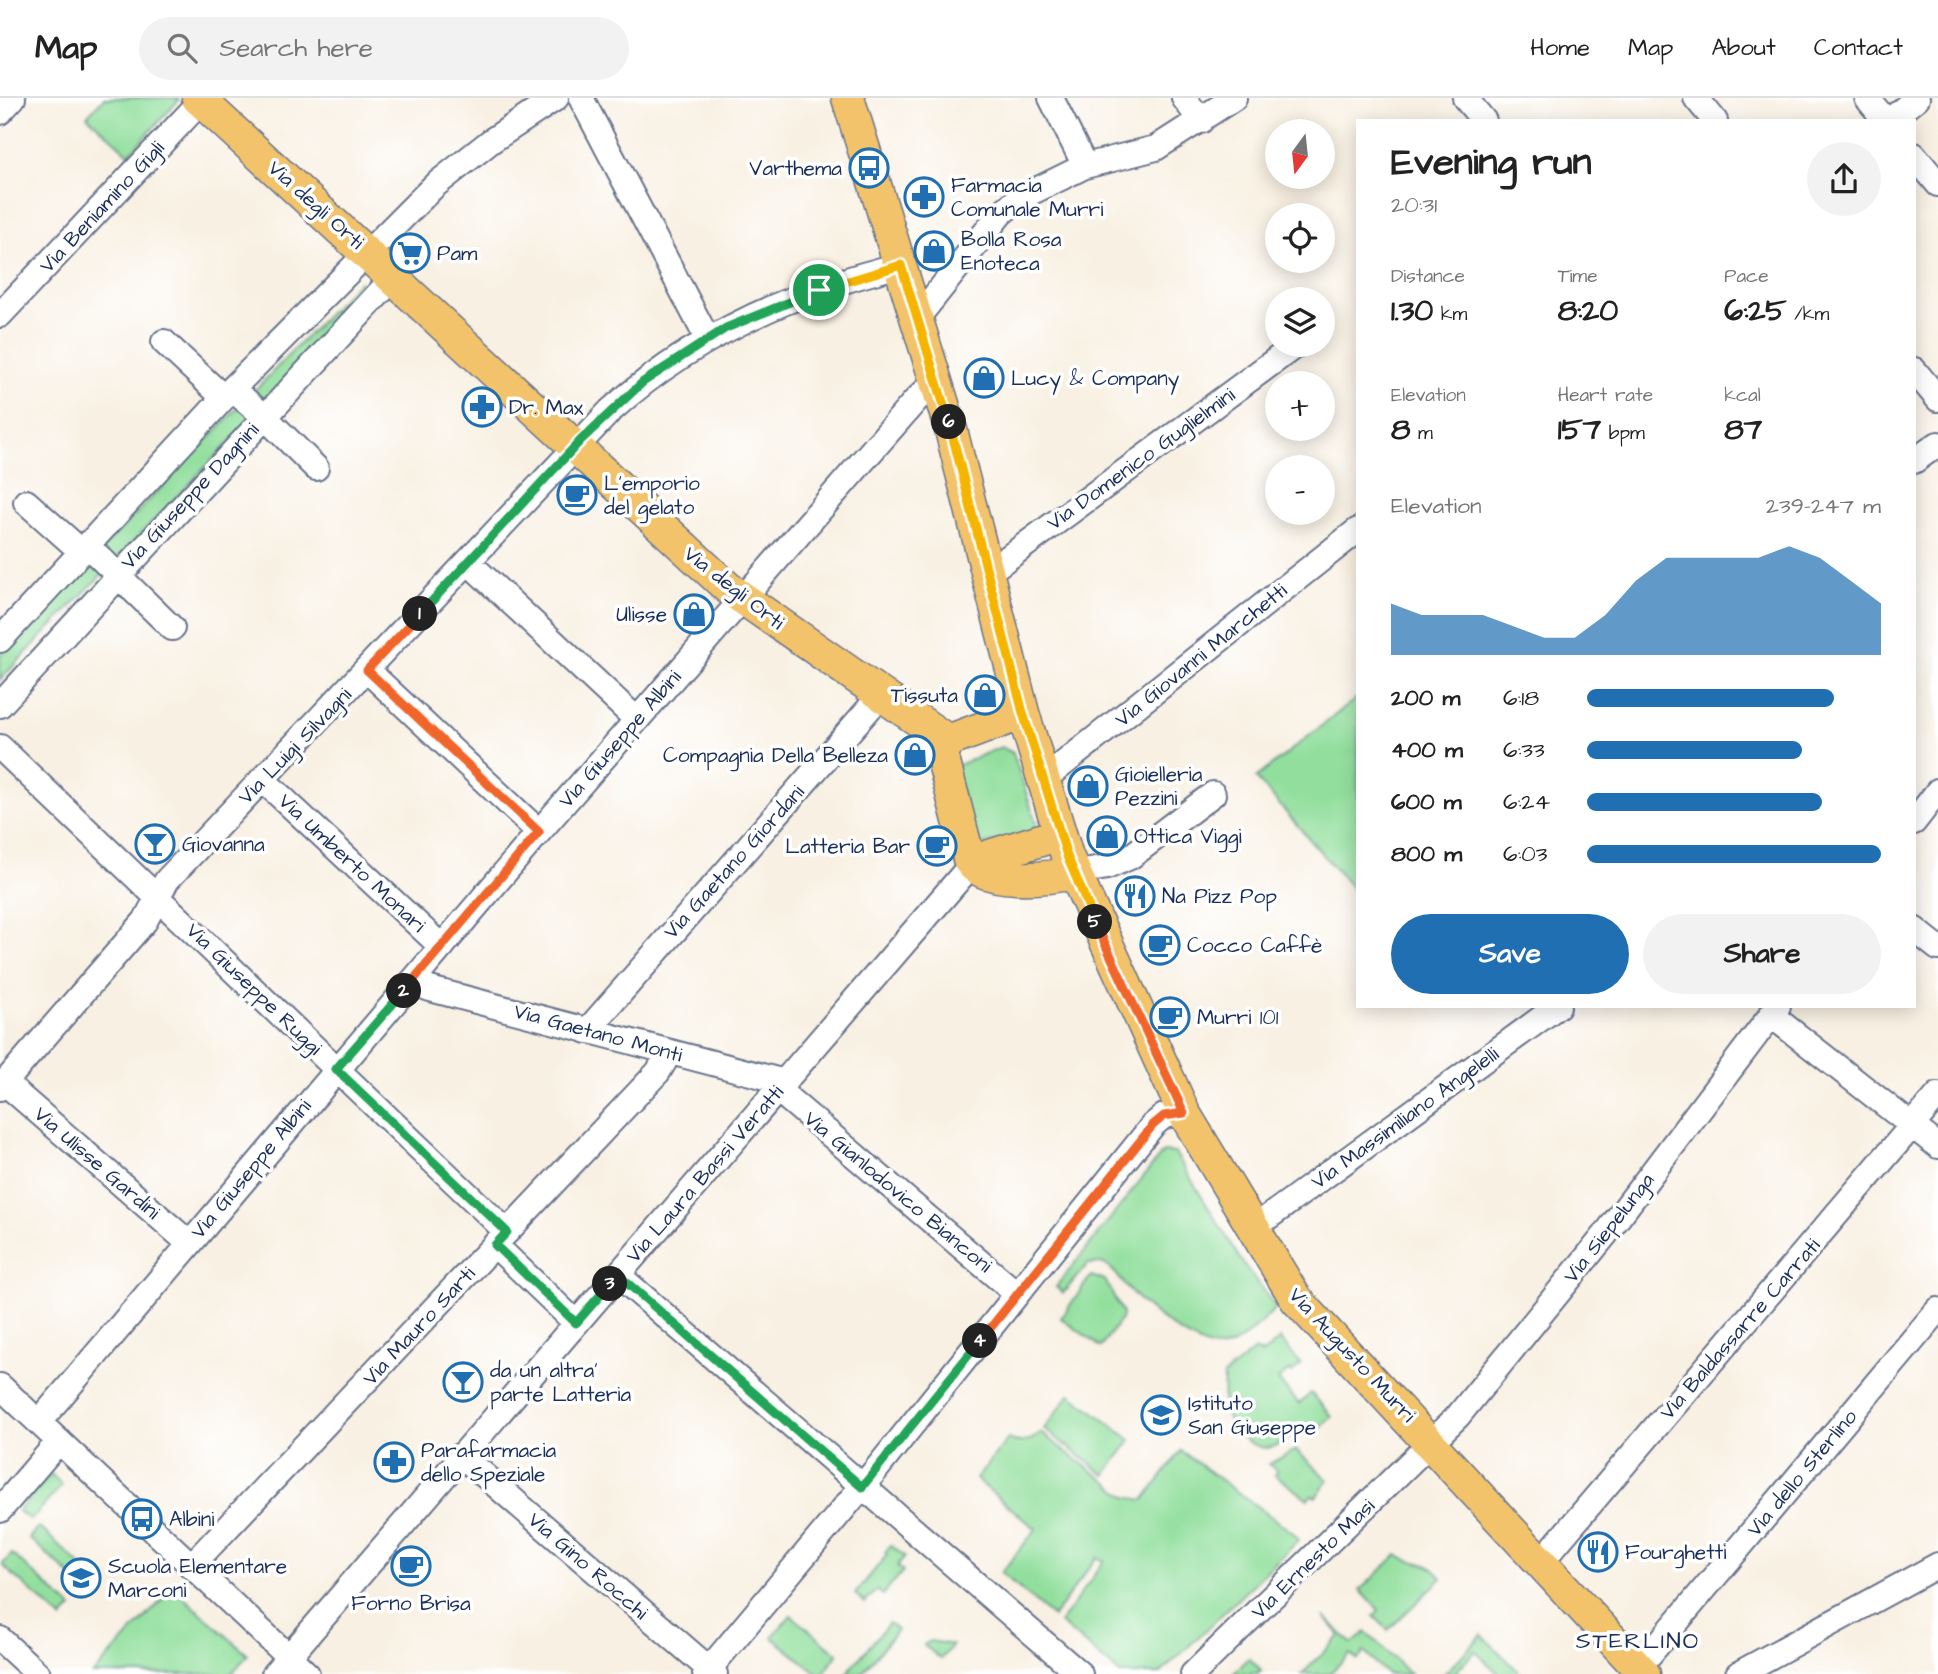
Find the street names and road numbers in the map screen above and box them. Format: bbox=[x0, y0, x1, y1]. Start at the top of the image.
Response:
street label: Via Beniamino Gigli bbox=[33, 134, 173, 281]
street label: Via degli Orti bbox=[260, 154, 371, 258]
street label: Via Domenico Guglielmini bbox=[1041, 381, 1242, 539]
street label: Via Giuseppe Dagnini bbox=[114, 416, 267, 577]
street label: Via degli Orti bbox=[676, 539, 790, 638]
street label: Via Giovanni Marchetti bbox=[1109, 576, 1293, 734]
street label: Via Giuseppe Albini bbox=[552, 664, 689, 815]
street label: Via Luigi Silvagni bbox=[232, 681, 360, 812]
street label: Via Gaetano Giordani bbox=[657, 779, 811, 945]
street label: Via Umberto Monari bbox=[272, 787, 432, 939]
street label: Via Giuseppe Ruggi bbox=[178, 916, 329, 1063]
street label: Via Gaetano Monti bbox=[511, 997, 685, 1069]
street label: Via Massimiliano Angelelli bbox=[1305, 1040, 1506, 1198]
street label: Via Laura Bassi Veratti bbox=[620, 1079, 790, 1269]
street label: Via Giuseppe Albini bbox=[184, 1093, 319, 1246]
street label: Via Ulisse Gardini bbox=[27, 1100, 167, 1226]
street label: Via Gianlodovico Bianconi bbox=[798, 1105, 998, 1279]
street label: Via Siepelunga bbox=[1557, 1167, 1663, 1290]
street label: Via Baldassarre Carrati bbox=[1653, 1232, 1827, 1426]
street label: Via Mauro Sarti bbox=[356, 1260, 482, 1392]
street label: Via Augusto Murri bbox=[1280, 1281, 1422, 1430]
street label: Via dello Sterlino bbox=[1740, 1403, 1864, 1543]
street label: Via Ernesto Masi bbox=[1245, 1492, 1381, 1626]
street label: Via Gino Rocchi bbox=[522, 1506, 654, 1626]

